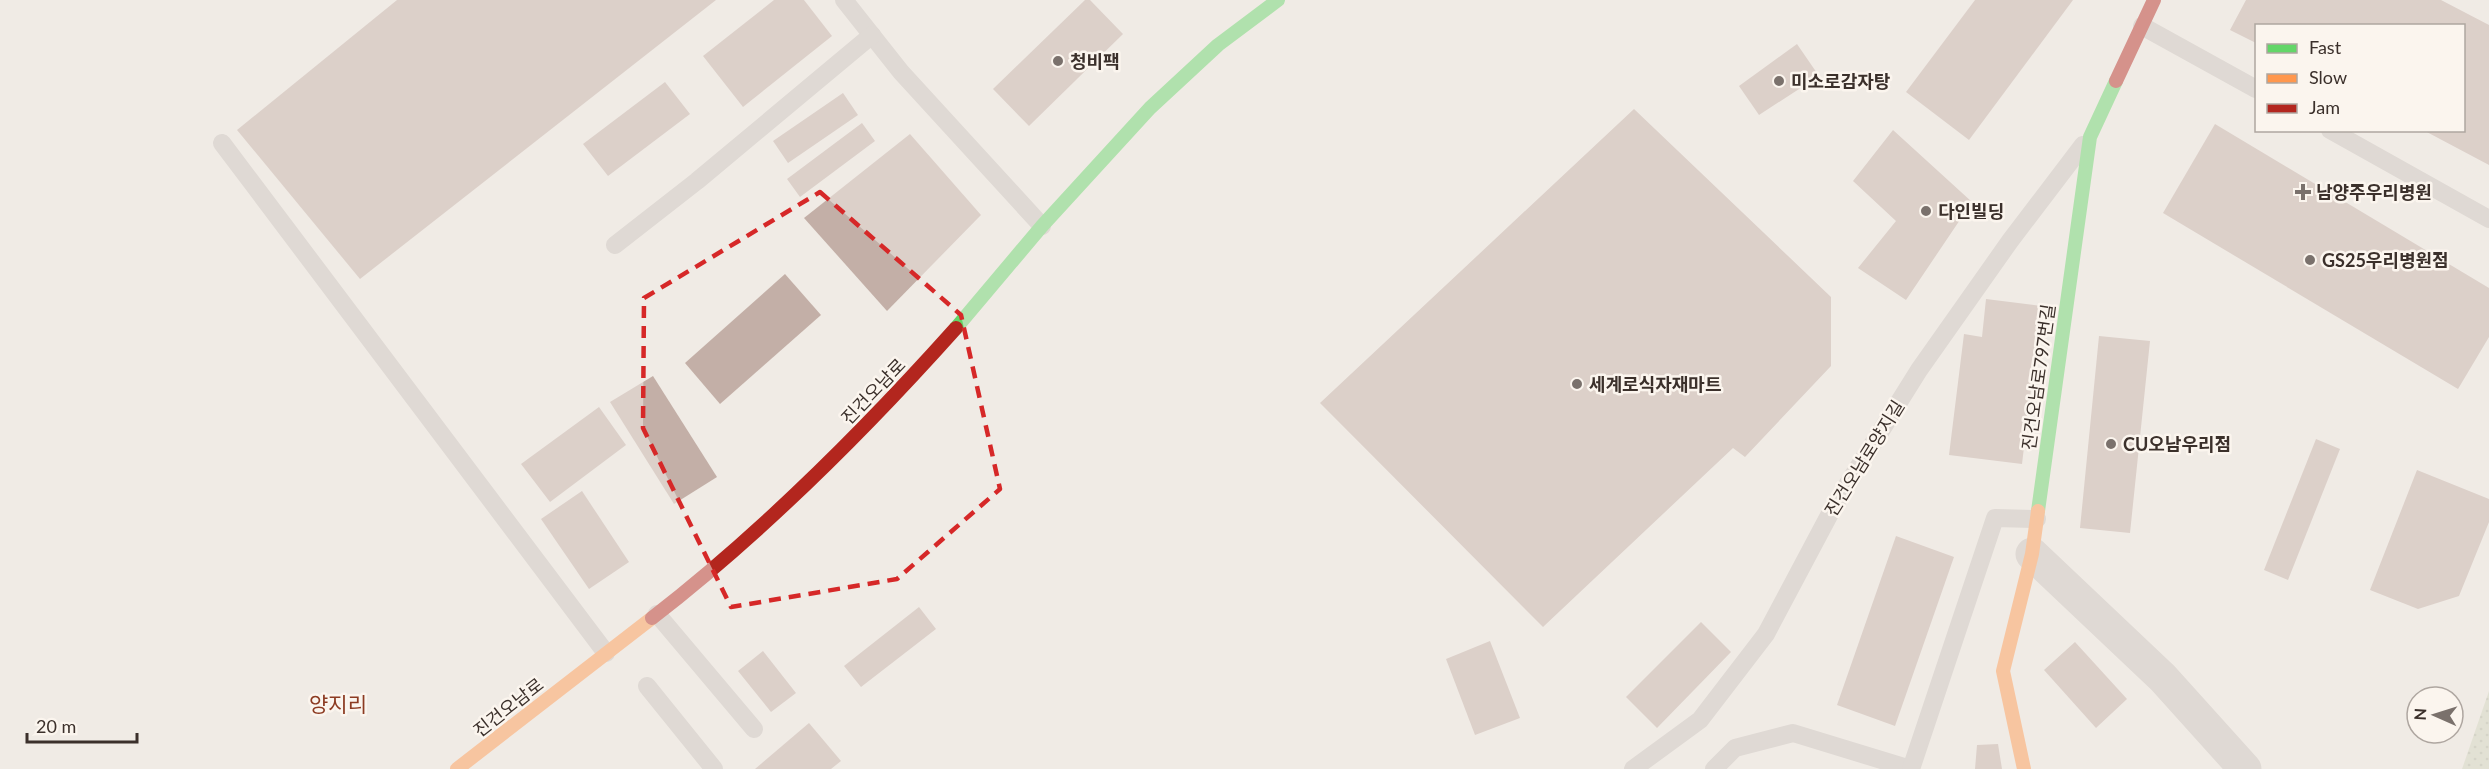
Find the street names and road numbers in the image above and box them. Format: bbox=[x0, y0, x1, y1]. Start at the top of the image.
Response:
street label: 진건오남로797번길 bbox=[2017, 303, 2059, 451]
street label: 진건오남로 bbox=[836, 354, 910, 428]
street label: 진건오남로양지길 bbox=[1820, 396, 1908, 520]
street label: 진건오남로 bbox=[469, 673, 547, 741]

